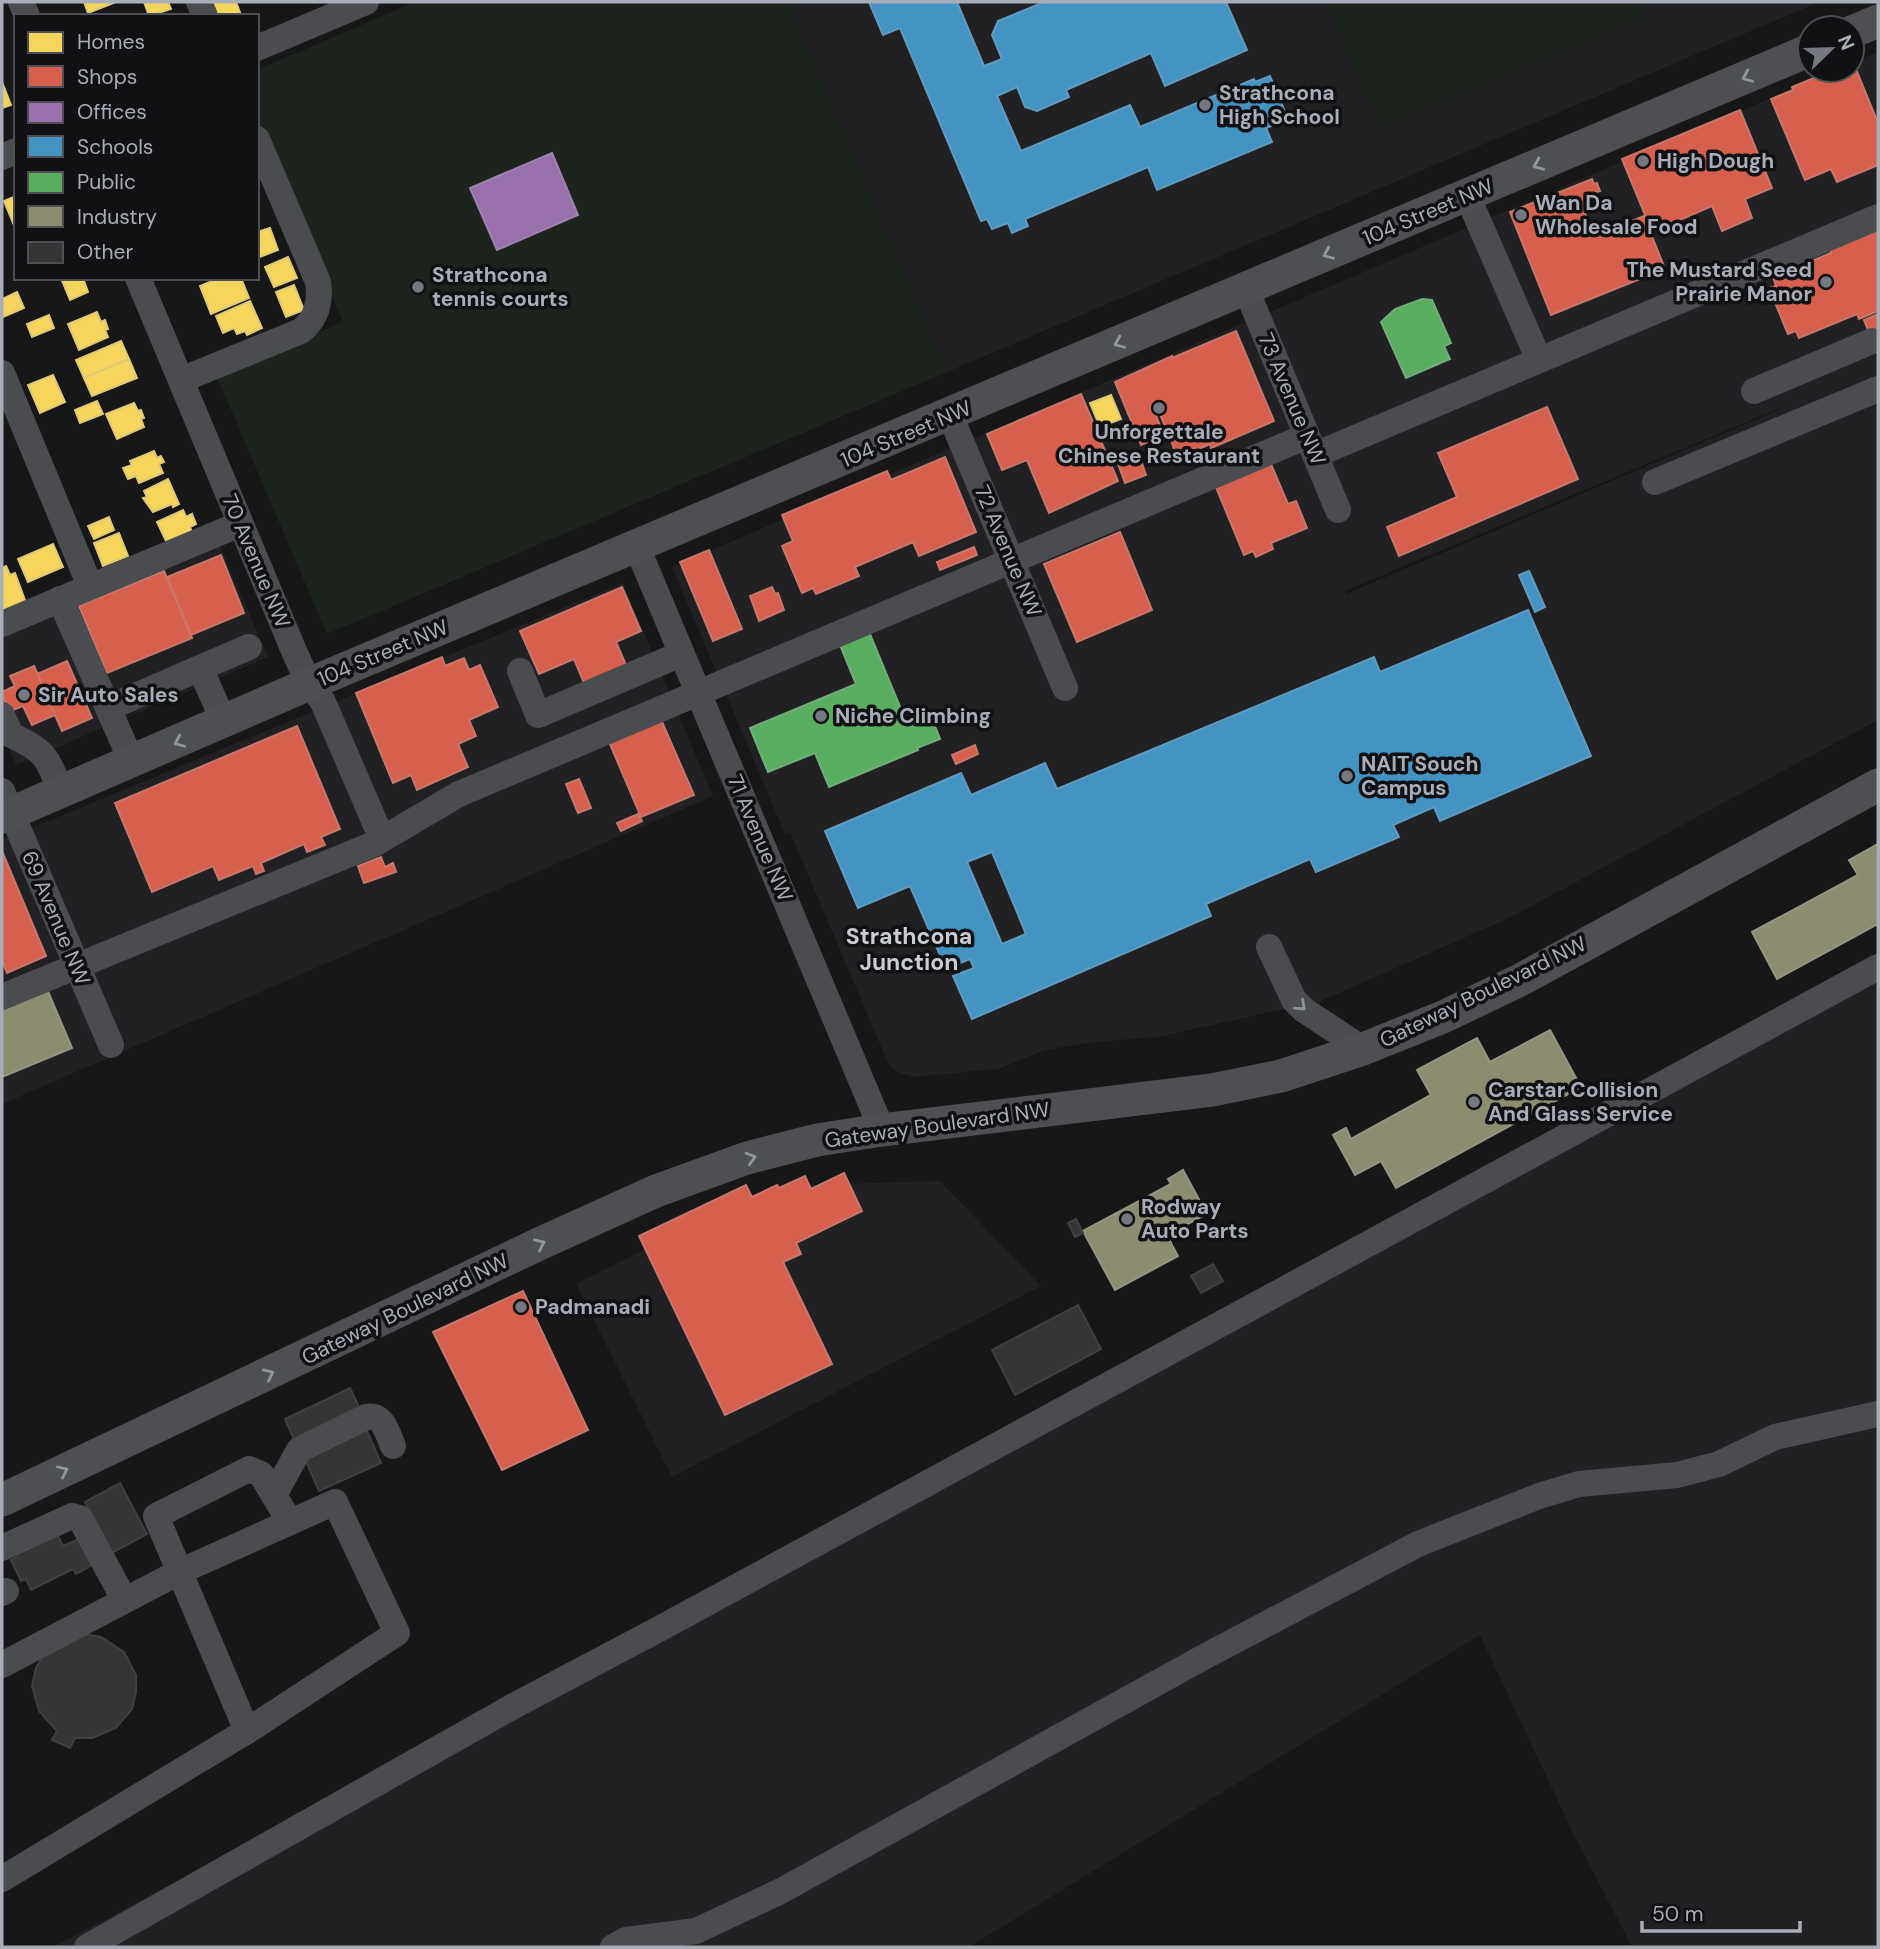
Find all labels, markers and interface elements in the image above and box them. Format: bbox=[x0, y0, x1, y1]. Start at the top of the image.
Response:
legend bbox=[14, 14, 259, 280]
north arrow bbox=[1796, 14, 1866, 84]
text: Homes bbox=[77, 28, 145, 56]
text: N bbox=[1832, 31, 1860, 54]
text: Shops bbox=[77, 63, 137, 91]
one-way arrow bbox=[1742, 68, 1754, 82]
place label: Strathcona High School bbox=[1219, 79, 1340, 131]
marker: Strathcona High School bbox=[1197, 97, 1213, 113]
text: Offices bbox=[77, 98, 147, 126]
text: Schools bbox=[77, 133, 153, 161]
place label: High Dough bbox=[1657, 147, 1774, 175]
marker: High Dough bbox=[1635, 153, 1651, 169]
one-way arrow bbox=[1532, 157, 1544, 171]
text: Public bbox=[77, 168, 136, 196]
street label: 104 Street NW bbox=[1358, 172, 1498, 252]
place label: Wan Da Wholesale Food bbox=[1535, 189, 1698, 241]
text: Industry bbox=[77, 203, 157, 231]
marker: Wan Da Wholesale Food bbox=[1513, 207, 1529, 223]
text: Other bbox=[77, 238, 133, 266]
one-way arrow bbox=[1323, 246, 1336, 260]
place label: The Mustard Seed Prairie Manor bbox=[1626, 256, 1812, 308]
place label: Strathcona tennis courts bbox=[432, 261, 569, 313]
marker: The Mustard Seed Prairie Manor bbox=[1818, 274, 1834, 290]
marker: Strathcona tennis courts bbox=[410, 279, 426, 295]
street label: 73 Avenue NW bbox=[1252, 329, 1332, 469]
one-way arrow bbox=[1114, 335, 1126, 349]
street label: 104 Street NW bbox=[836, 394, 976, 474]
marker: Unforgettale Chinese Restaurant bbox=[1151, 400, 1167, 416]
place label: Unforgettale Chinese Restaurant bbox=[1058, 418, 1260, 470]
street label: 72 Avenue NW bbox=[968, 481, 1048, 621]
street label: 70 Avenue NW bbox=[215, 490, 297, 632]
street label: 104 Street NW bbox=[313, 613, 453, 693]
place label: Sir Auto Sales bbox=[38, 681, 179, 709]
marker: Sir Auto Sales bbox=[16, 687, 32, 703]
place label: Niche Climbing bbox=[835, 702, 991, 730]
marker: Niche Climbing bbox=[813, 708, 829, 724]
one-way arrow bbox=[174, 733, 186, 747]
place label: NAIT Souch Campus bbox=[1361, 750, 1479, 802]
marker: NAIT Souch Campus bbox=[1339, 768, 1355, 784]
street label: 71 Avenue NW bbox=[721, 770, 799, 906]
street label: 69 Avenue NW bbox=[15, 847, 97, 989]
district label: Strathcona Junction bbox=[846, 921, 972, 977]
street label: Gateway Boulevard NW bbox=[1375, 930, 1591, 1054]
one-way arrow bbox=[1293, 997, 1306, 1010]
place label: Carstar Collision And Glass Service bbox=[1488, 1076, 1673, 1128]
marker: Carstar Collision And Glass Service bbox=[1466, 1094, 1482, 1110]
street label: Gateway Boulevard NW bbox=[823, 1095, 1051, 1155]
one-way arrow bbox=[744, 1151, 756, 1166]
place label: Rodway Auto Parts bbox=[1141, 1193, 1249, 1245]
marker: Rodway Auto Parts bbox=[1119, 1211, 1135, 1227]
one-way arrow bbox=[533, 1238, 545, 1252]
street label: Gateway Boulevard NW bbox=[297, 1247, 513, 1371]
place label: Padmanadi bbox=[535, 1293, 650, 1321]
marker: Padmanadi bbox=[513, 1299, 529, 1315]
one-way arrow bbox=[262, 1368, 274, 1382]
one-way arrow bbox=[56, 1466, 68, 1480]
scale bar bbox=[1642, 1890, 1800, 1934]
text: 50 m bbox=[1652, 1900, 1703, 1928]

